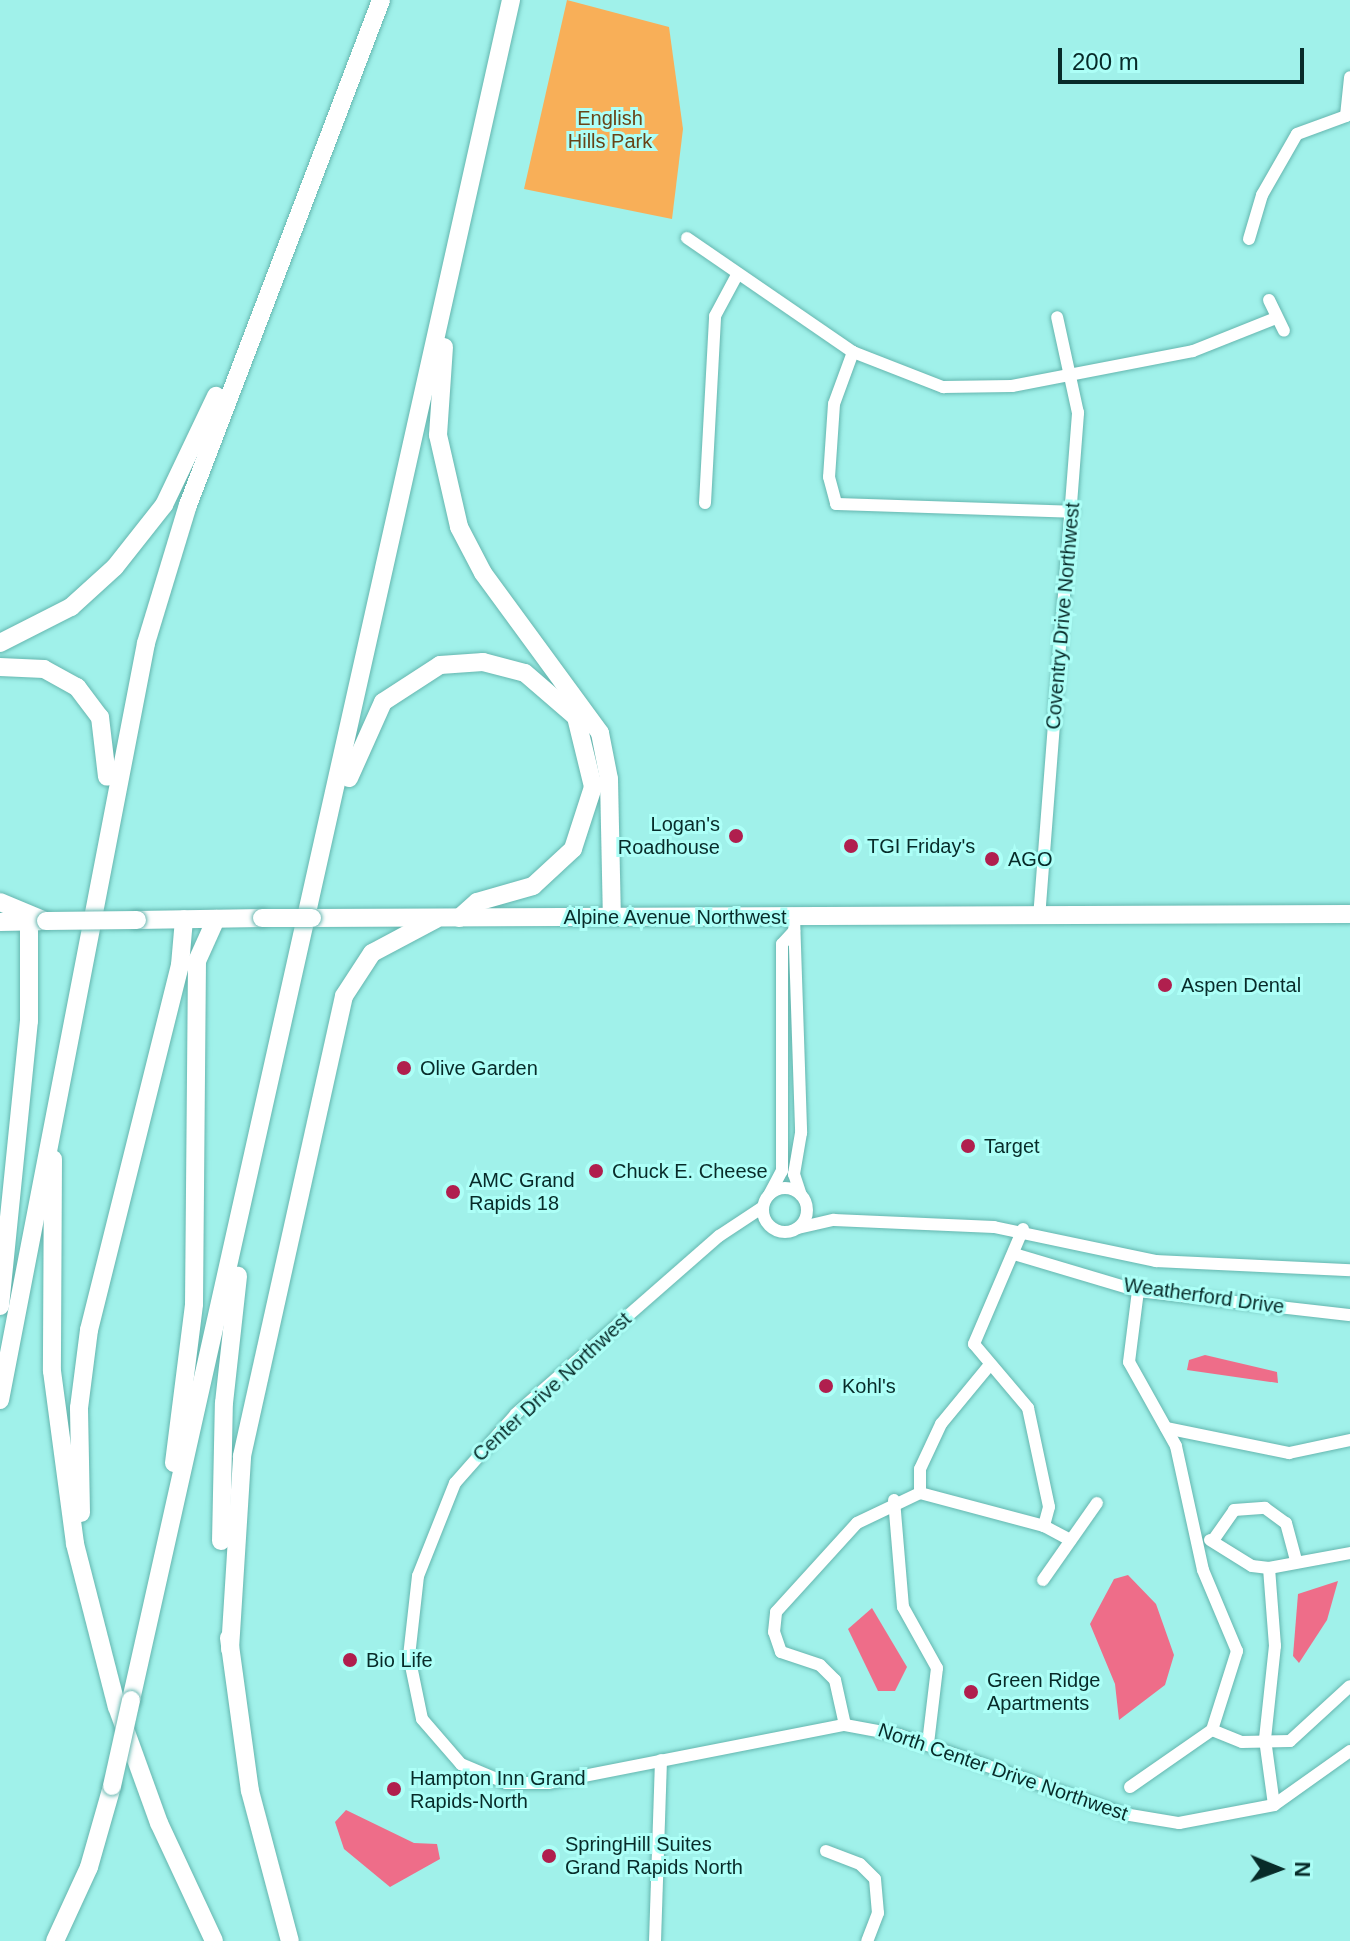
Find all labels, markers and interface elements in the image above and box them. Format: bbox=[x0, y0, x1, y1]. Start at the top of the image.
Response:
scale bar bbox=[1062, 32, 1308, 82]
text: 200 m bbox=[1072, 48, 1139, 75]
park label: English Hills Park bbox=[568, 107, 652, 154]
street label: Coventry Drive Northwest bbox=[1041, 501, 1085, 731]
place label: Logan's Roadhouse bbox=[618, 812, 720, 859]
marker: Logan's Roadhouse bbox=[727, 827, 745, 845]
place label: TGI Friday's bbox=[867, 834, 975, 858]
marker: TGI Friday's bbox=[842, 837, 860, 855]
place label: AGO bbox=[1008, 847, 1052, 871]
marker: AGO bbox=[983, 850, 1001, 868]
street label: Alpine Avenue Northwest bbox=[563, 905, 787, 929]
place label: Aspen Dental bbox=[1181, 973, 1301, 997]
marker: Aspen Dental bbox=[1156, 976, 1174, 994]
place label: Olive Garden bbox=[420, 1056, 538, 1080]
marker: Olive Garden bbox=[395, 1059, 413, 1077]
place label: Target bbox=[984, 1134, 1040, 1158]
marker: Target bbox=[959, 1137, 977, 1155]
place label: Chuck E. Cheese bbox=[612, 1159, 768, 1183]
marker: Chuck E. Cheese bbox=[587, 1162, 605, 1180]
place label: AMC Grand Rapids 18 bbox=[469, 1168, 575, 1215]
marker: AMC Grand Rapids 18 bbox=[444, 1183, 462, 1201]
street label: Weatherford Drive bbox=[1122, 1273, 1286, 1319]
street label: Center Drive Northwest bbox=[468, 1307, 636, 1467]
place label: Kohl's bbox=[842, 1374, 896, 1398]
marker: Kohl's bbox=[817, 1377, 835, 1395]
place label: Bio Life bbox=[366, 1648, 433, 1672]
marker: Bio Life bbox=[341, 1651, 359, 1669]
place label: Green Ridge Apartments bbox=[987, 1668, 1100, 1715]
marker: Green Ridge Apartments bbox=[962, 1683, 980, 1701]
street label: North Center Drive Northwest bbox=[875, 1718, 1131, 1826]
place label: Hampton Inn Grand Rapids-North bbox=[410, 1766, 586, 1813]
marker: Hampton Inn Grand Rapids-North bbox=[385, 1780, 403, 1798]
north arrow bbox=[1238, 1829, 1318, 1909]
place label: SpringHill Suites Grand Rapids North bbox=[565, 1832, 743, 1879]
marker: SpringHill Suites Grand Rapids North bbox=[540, 1847, 558, 1865]
text: N bbox=[1290, 1861, 1315, 1878]

